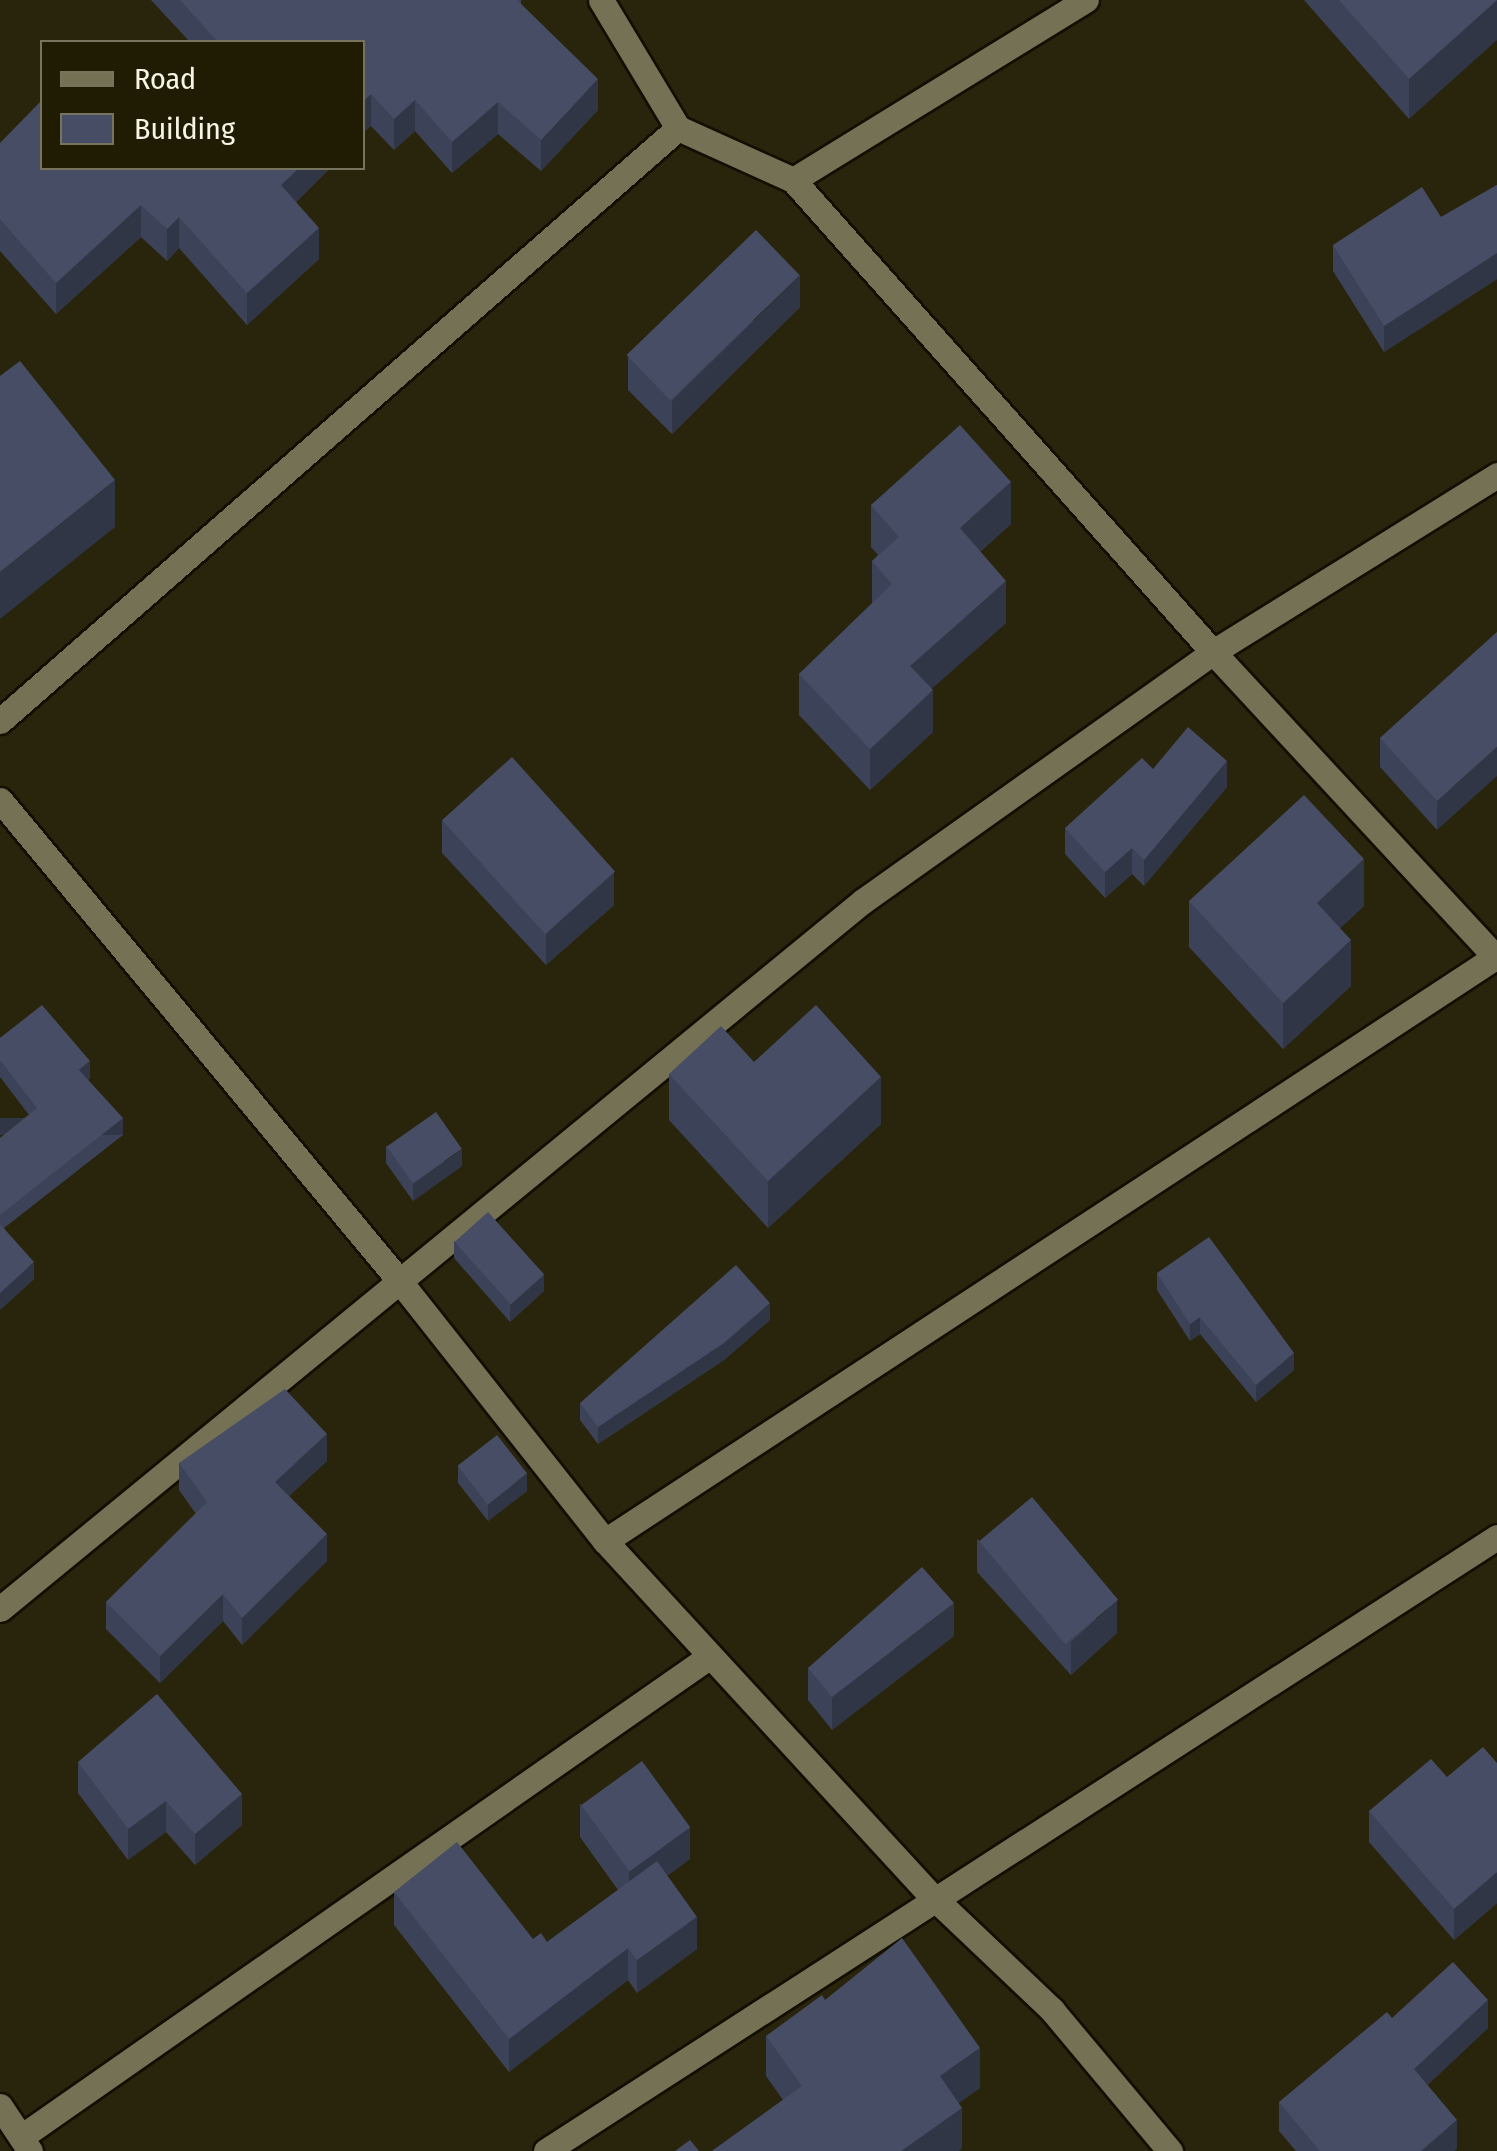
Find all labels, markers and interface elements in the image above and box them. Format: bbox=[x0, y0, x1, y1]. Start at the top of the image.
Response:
legend bbox=[40, 40, 365, 170]
text: Road bbox=[134, 61, 196, 97]
text: Building bbox=[134, 111, 235, 147]

